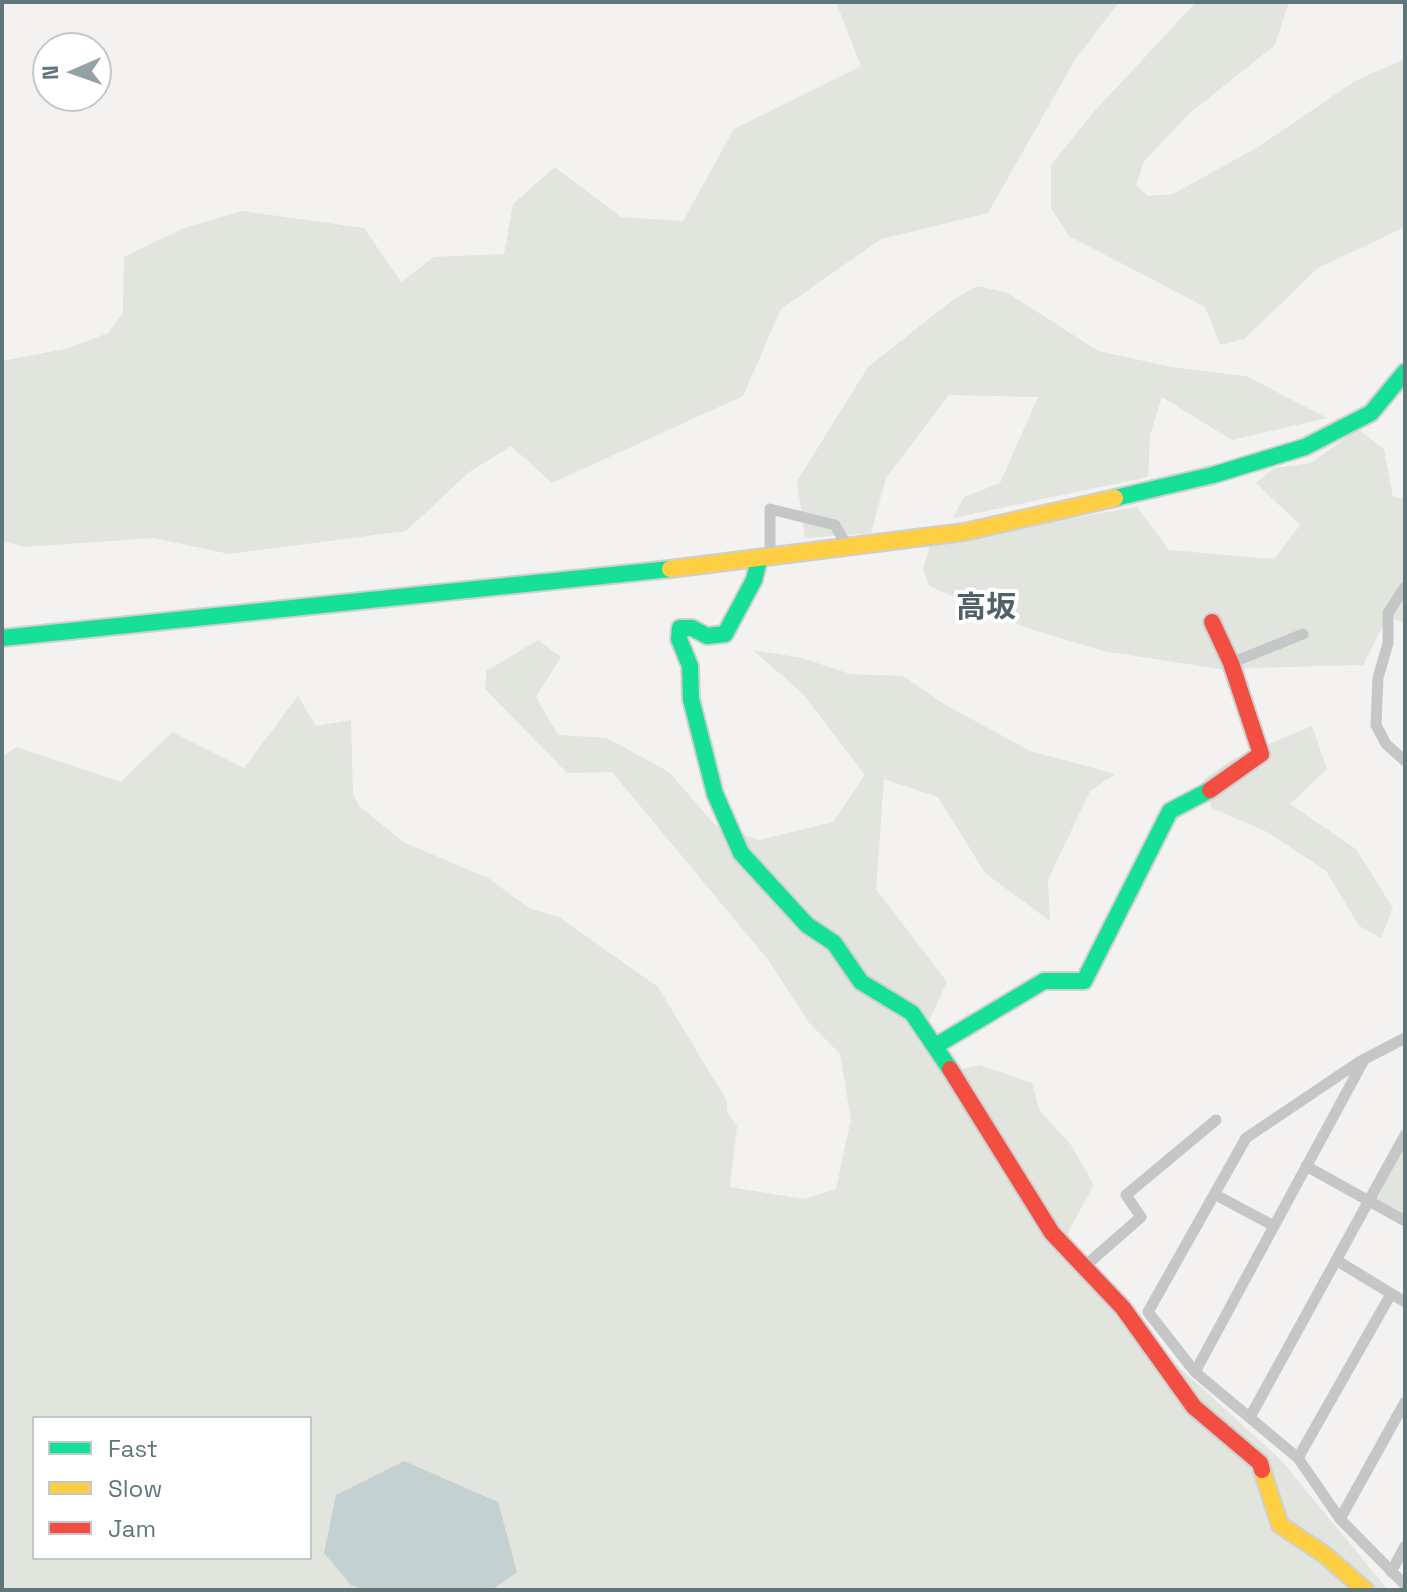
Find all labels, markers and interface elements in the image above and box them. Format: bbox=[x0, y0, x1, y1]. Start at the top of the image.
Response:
north arrow bbox=[32, 32, 112, 112]
text: N bbox=[36, 65, 64, 81]
district label: 高坂 bbox=[956, 591, 1016, 627]
legend bbox=[32, 1416, 312, 1560]
text: Fast bbox=[108, 1433, 158, 1464]
text: Slow bbox=[108, 1473, 162, 1504]
text: Jam bbox=[108, 1513, 156, 1544]

